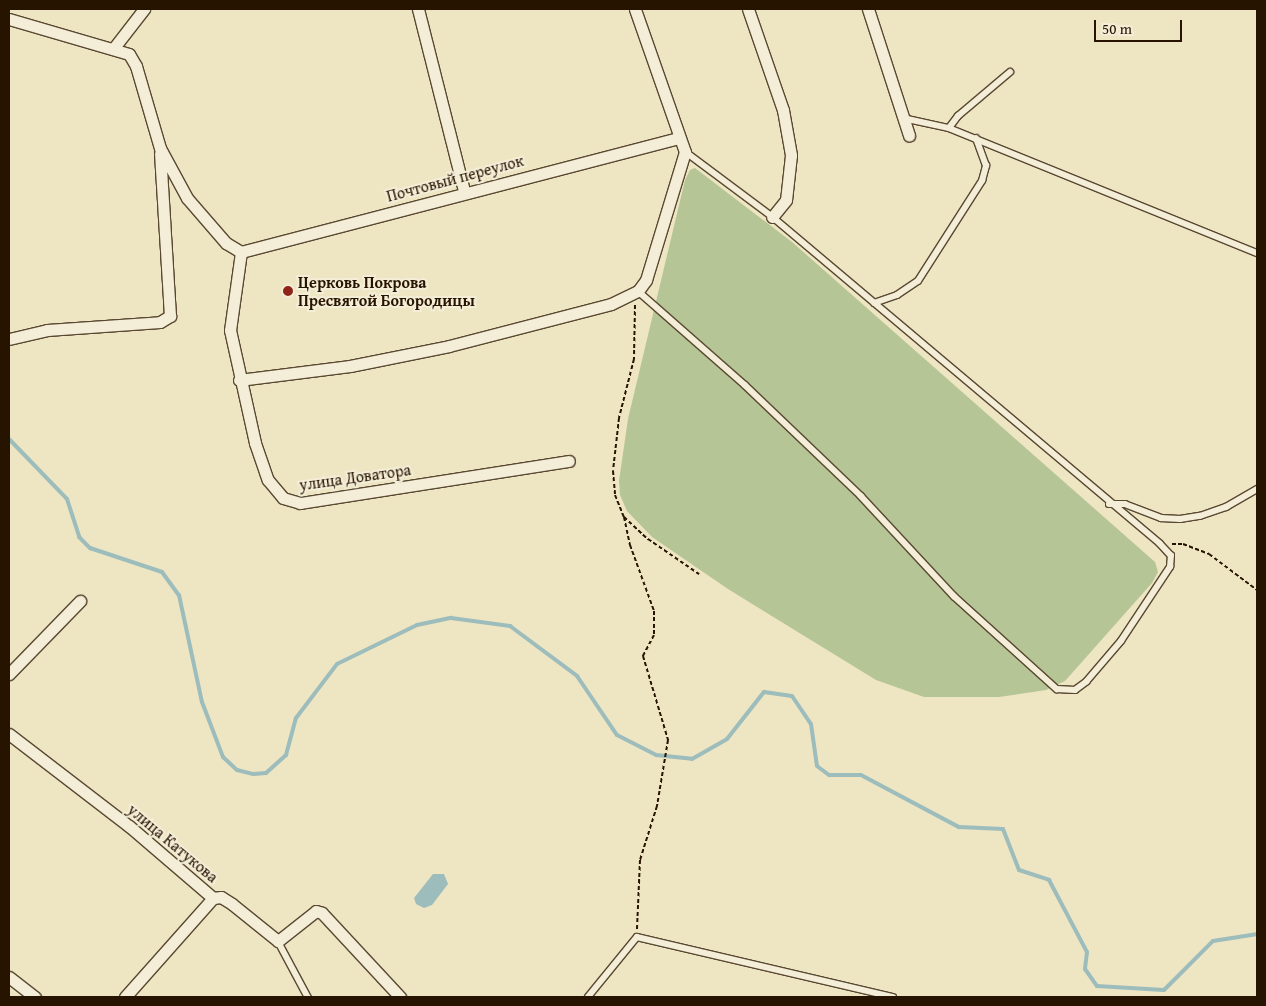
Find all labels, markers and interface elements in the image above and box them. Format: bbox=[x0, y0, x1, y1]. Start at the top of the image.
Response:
scale bar bbox=[1096, 10, 1184, 42]
text: 50 m bbox=[1102, 18, 1132, 39]
street label: Почтовый переулок bbox=[384, 150, 526, 206]
place label: Церковь Покрова Пресвятой Богородицы bbox=[298, 272, 475, 310]
marker: Церковь Покрова Пресвятой Богородицы bbox=[282, 285, 294, 297]
street label: улица Доватора bbox=[298, 460, 412, 494]
street label: улица Катукова bbox=[124, 800, 222, 886]

